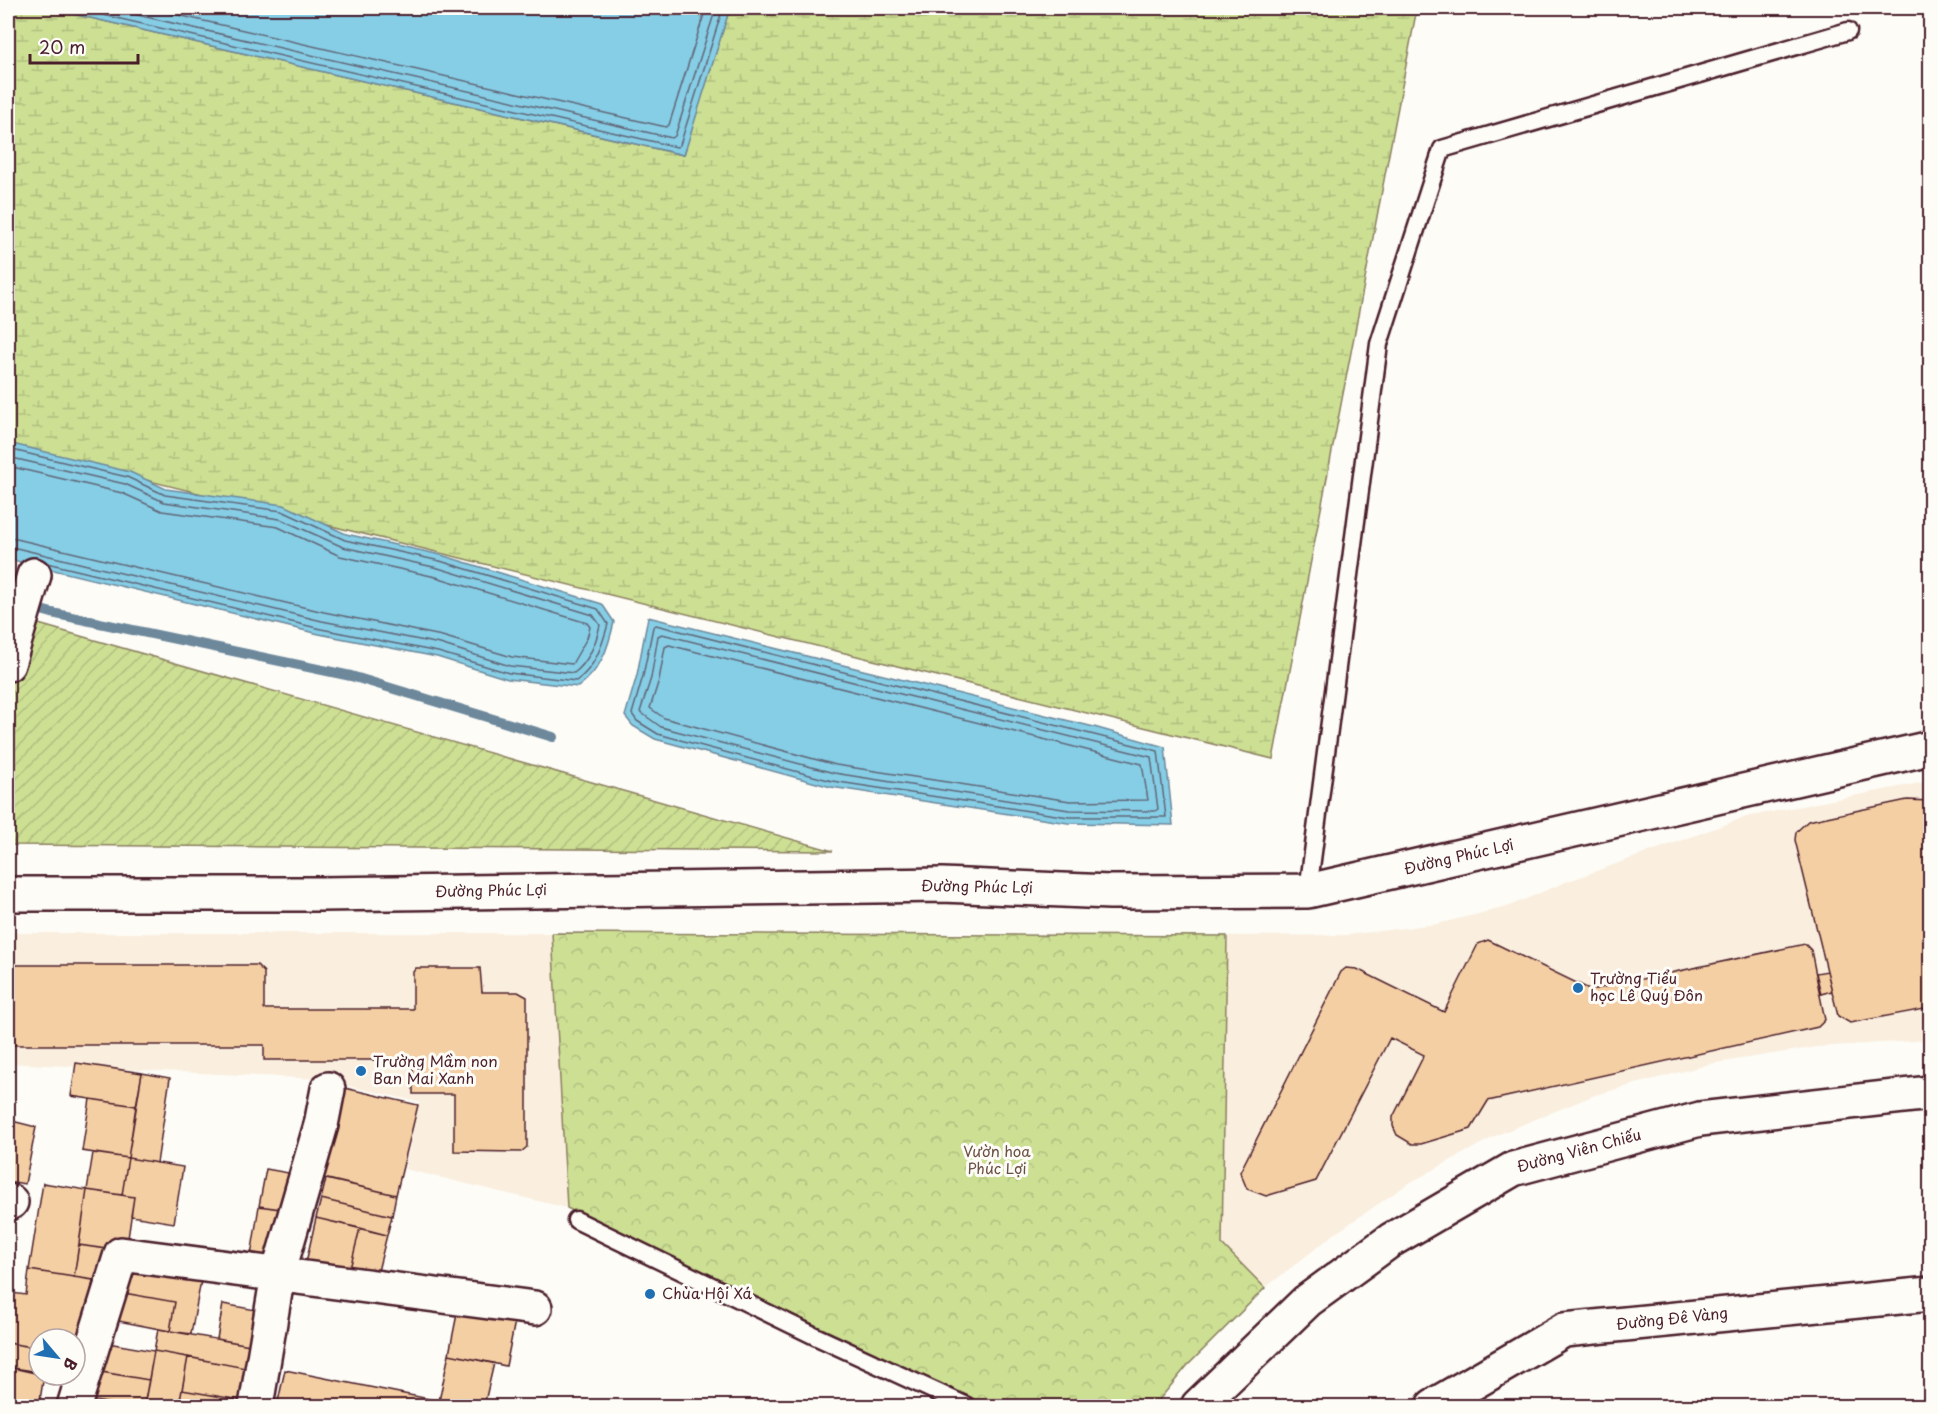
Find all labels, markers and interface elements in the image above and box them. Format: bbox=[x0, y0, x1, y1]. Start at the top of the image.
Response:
scale bar bbox=[30, 27, 138, 65]
text: 20 m bbox=[39, 33, 85, 60]
street label: Đường Phúc Lợi bbox=[1402, 832, 1516, 879]
street label: Đường Phúc Lợi bbox=[921, 873, 1033, 898]
street label: Đường Phúc Lợi bbox=[435, 877, 547, 902]
place label: Trường Tiểu học Lê Quý Đôn bbox=[1590, 966, 1703, 1006]
marker: Trường Tiểu học Lê Quý Đôn bbox=[1571, 981, 1585, 995]
place label: Trường Mầm non Ban Mai Xanh bbox=[373, 1049, 498, 1089]
marker: Trường Mầm non Ban Mai Xanh bbox=[354, 1064, 368, 1078]
street label: Đường Viên Chiếu bbox=[1514, 1122, 1643, 1177]
park label: Vườn hoa Phúc Lợi bbox=[963, 1139, 1031, 1179]
place label: Chùa Hội Xá bbox=[662, 1281, 752, 1304]
marker: Chùa Hội Xá bbox=[643, 1287, 657, 1301]
street label: Đường Đê Vàng bbox=[1615, 1300, 1729, 1335]
north arrow bbox=[27, 1327, 87, 1387]
text: B bbox=[58, 1354, 84, 1375]

